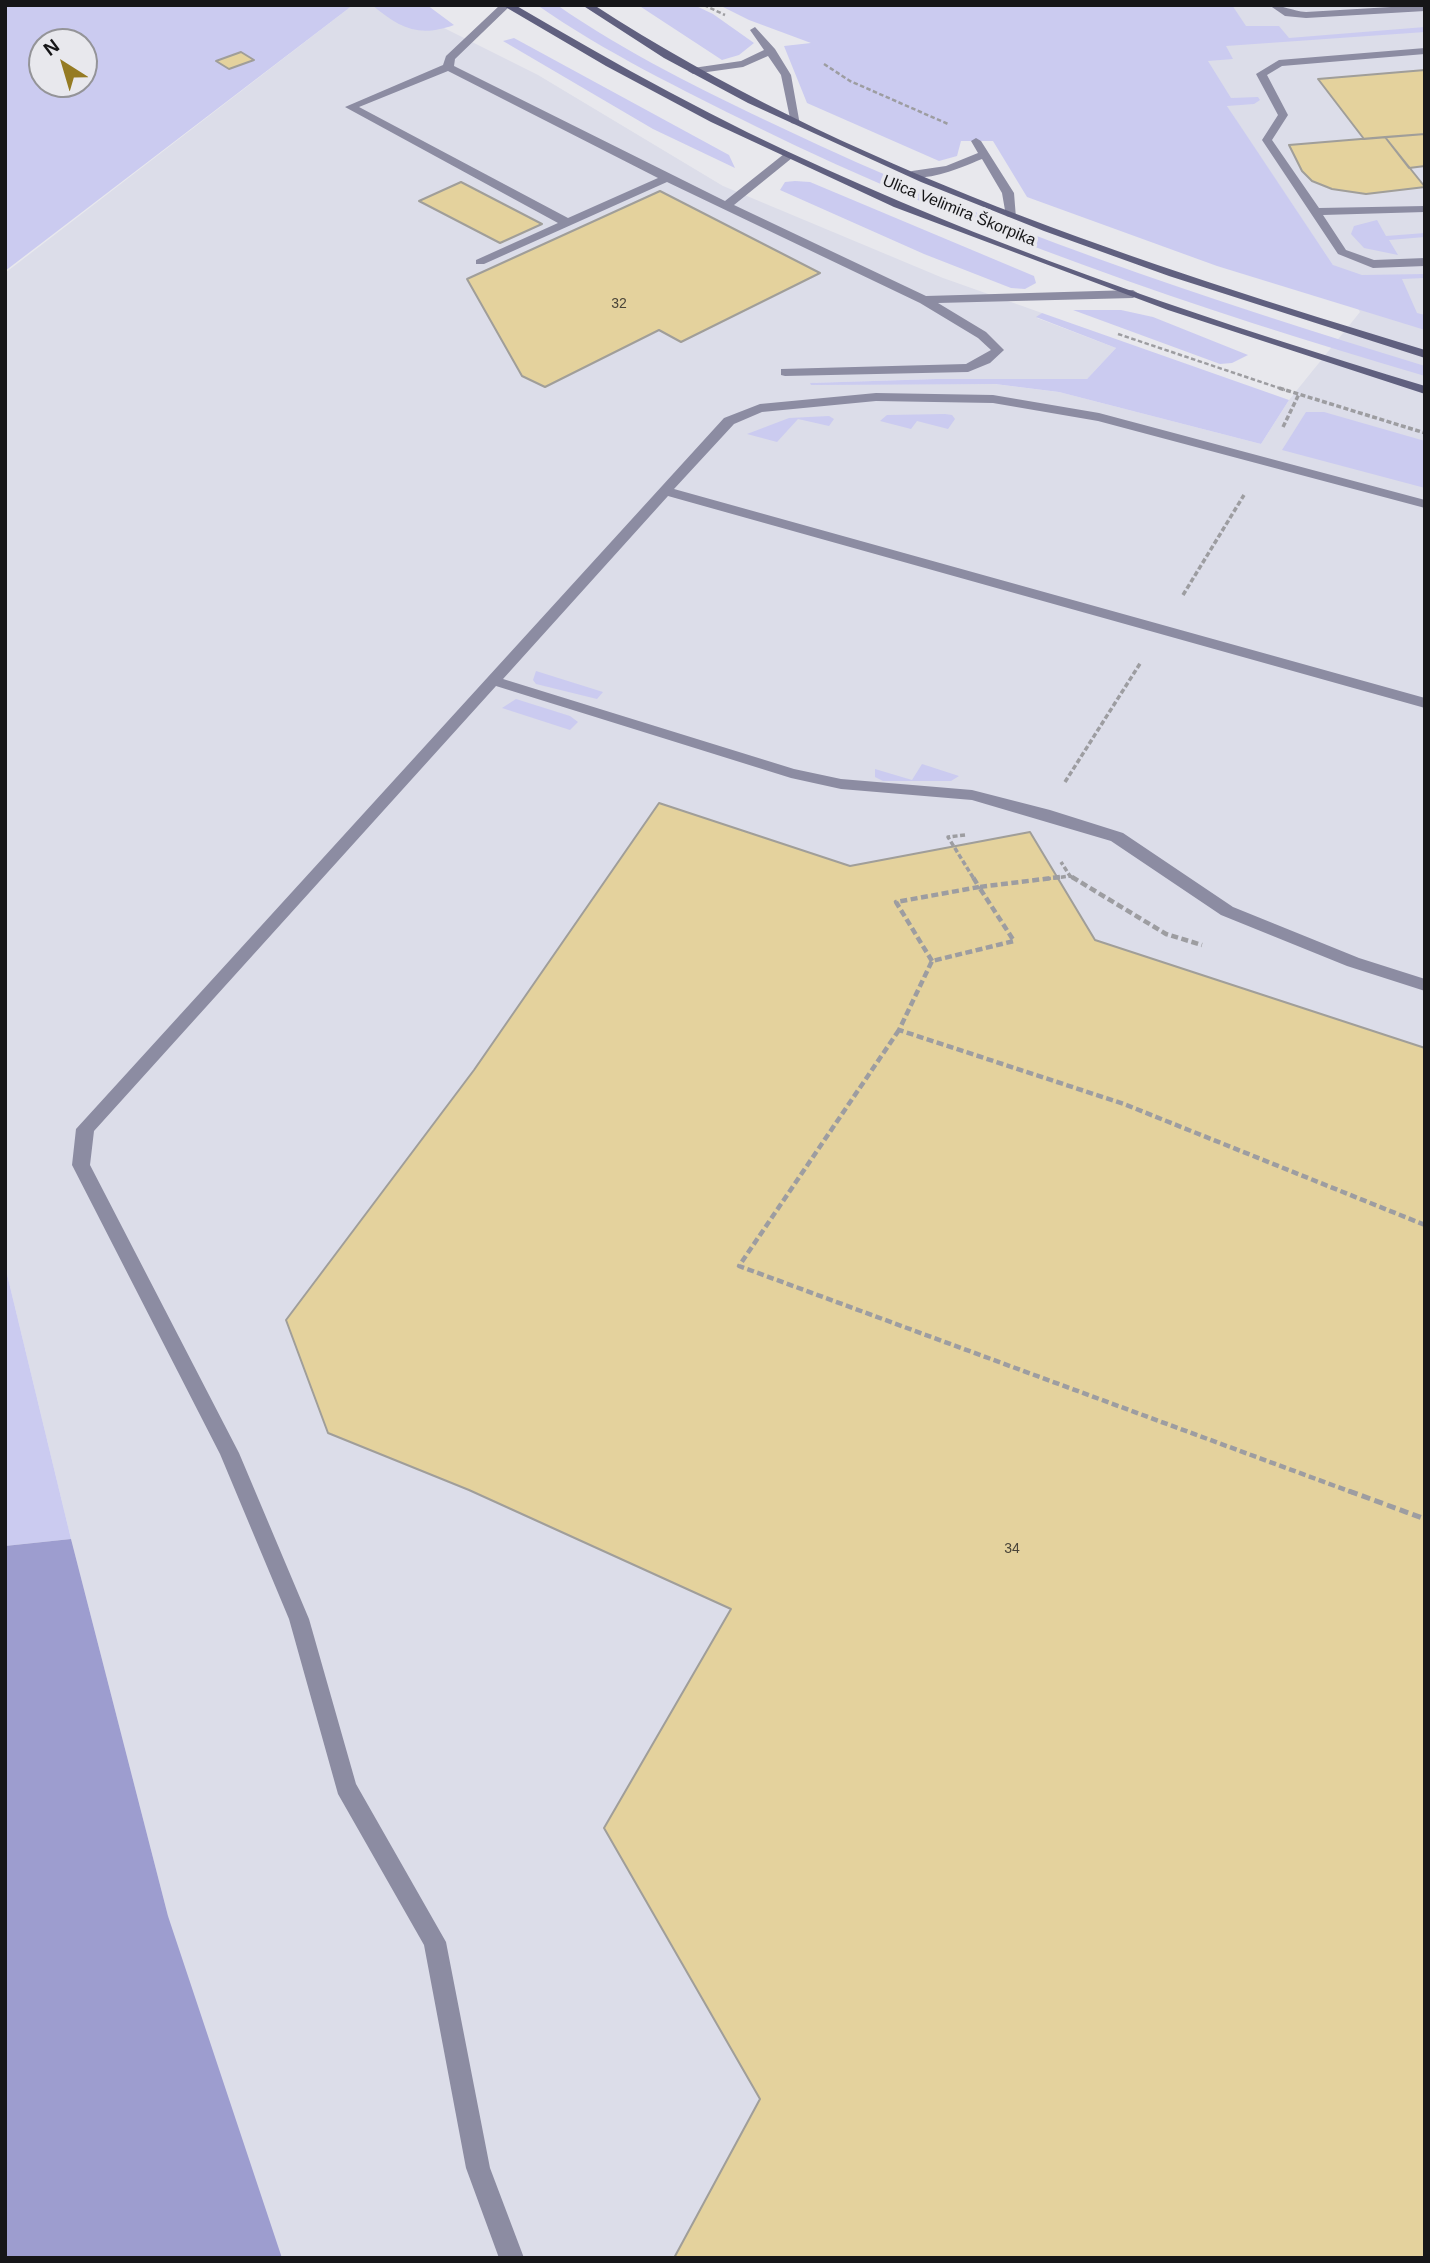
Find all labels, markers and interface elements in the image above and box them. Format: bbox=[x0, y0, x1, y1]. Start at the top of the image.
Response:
north arrow bbox=[28, 28, 98, 98]
text: N bbox=[39, 35, 63, 60]
street label: Ulica Velimira Škorpika bbox=[880, 171, 1038, 251]
house number: 32 bbox=[611, 296, 627, 312]
house number: 34 bbox=[1004, 1541, 1020, 1557]

